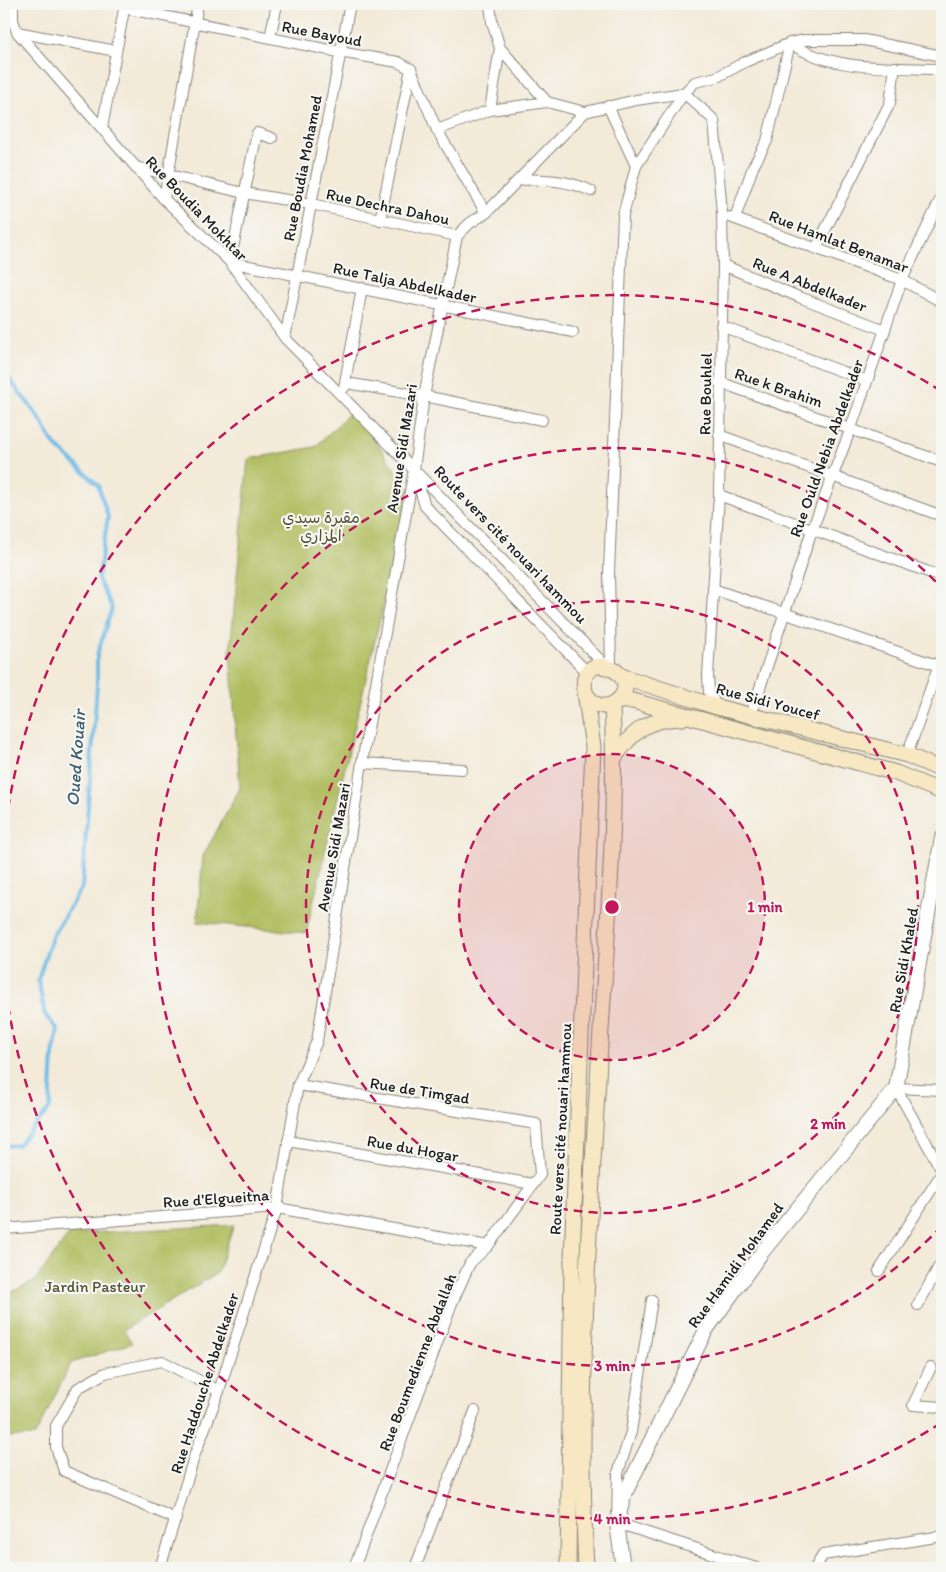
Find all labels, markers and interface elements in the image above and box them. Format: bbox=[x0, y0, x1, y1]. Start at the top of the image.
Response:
street label: Rue Bayoud bbox=[280, 16, 364, 51]
street label: Rue Boudia Mohamed bbox=[279, 93, 326, 243]
street label: Rue Boudia Mokhtar bbox=[142, 152, 252, 265]
street label: Rue Dechra Dahou bbox=[325, 184, 451, 229]
street label: Rue Hamlat Benamar bbox=[766, 206, 912, 277]
street label: Rue A Abdelkader bbox=[750, 253, 870, 316]
street label: Rue Talja Abdelkader bbox=[332, 258, 478, 307]
street label: Rue Bouhlel bbox=[695, 352, 716, 435]
street label: Rue Ould Nebia Abdelkader bbox=[785, 356, 868, 540]
street label: Rue k Brahim bbox=[732, 363, 826, 412]
street label: Avenue Sidi Mazari bbox=[382, 382, 421, 514]
street label: Route vers cité nouari hammou bbox=[430, 461, 591, 627]
park label: مقبرة سيدي المزاري bbox=[282, 508, 360, 547]
street label: Rue Sidi Youcef bbox=[714, 679, 823, 725]
water label: Oued Kouair bbox=[62, 707, 90, 807]
street label: Avenue Sidi Mazari bbox=[313, 781, 354, 913]
centre of rings bbox=[603, 898, 621, 916]
text: 1 min bbox=[748, 898, 783, 916]
street label: Rue Sidi Khaled bbox=[885, 906, 922, 1014]
street label: Route vers cité nouari hammou bbox=[545, 1022, 576, 1236]
street label: Rue de Timgad bbox=[369, 1073, 471, 1108]
text: 2 min bbox=[810, 1115, 847, 1133]
street label: Rue du Hogar bbox=[366, 1131, 461, 1166]
street label: Rue d'Elgueitna bbox=[162, 1185, 270, 1212]
street label: Rue Hamidi Mohamed bbox=[684, 1199, 787, 1332]
street label: Rue Boumedienne Abdallah bbox=[375, 1270, 460, 1454]
park label: Jardin Pasteur bbox=[45, 1277, 146, 1296]
street label: Rue Haddouche Abdelkader bbox=[166, 1290, 243, 1476]
text: 3 min bbox=[594, 1357, 631, 1375]
text: 4 min bbox=[594, 1510, 631, 1528]

